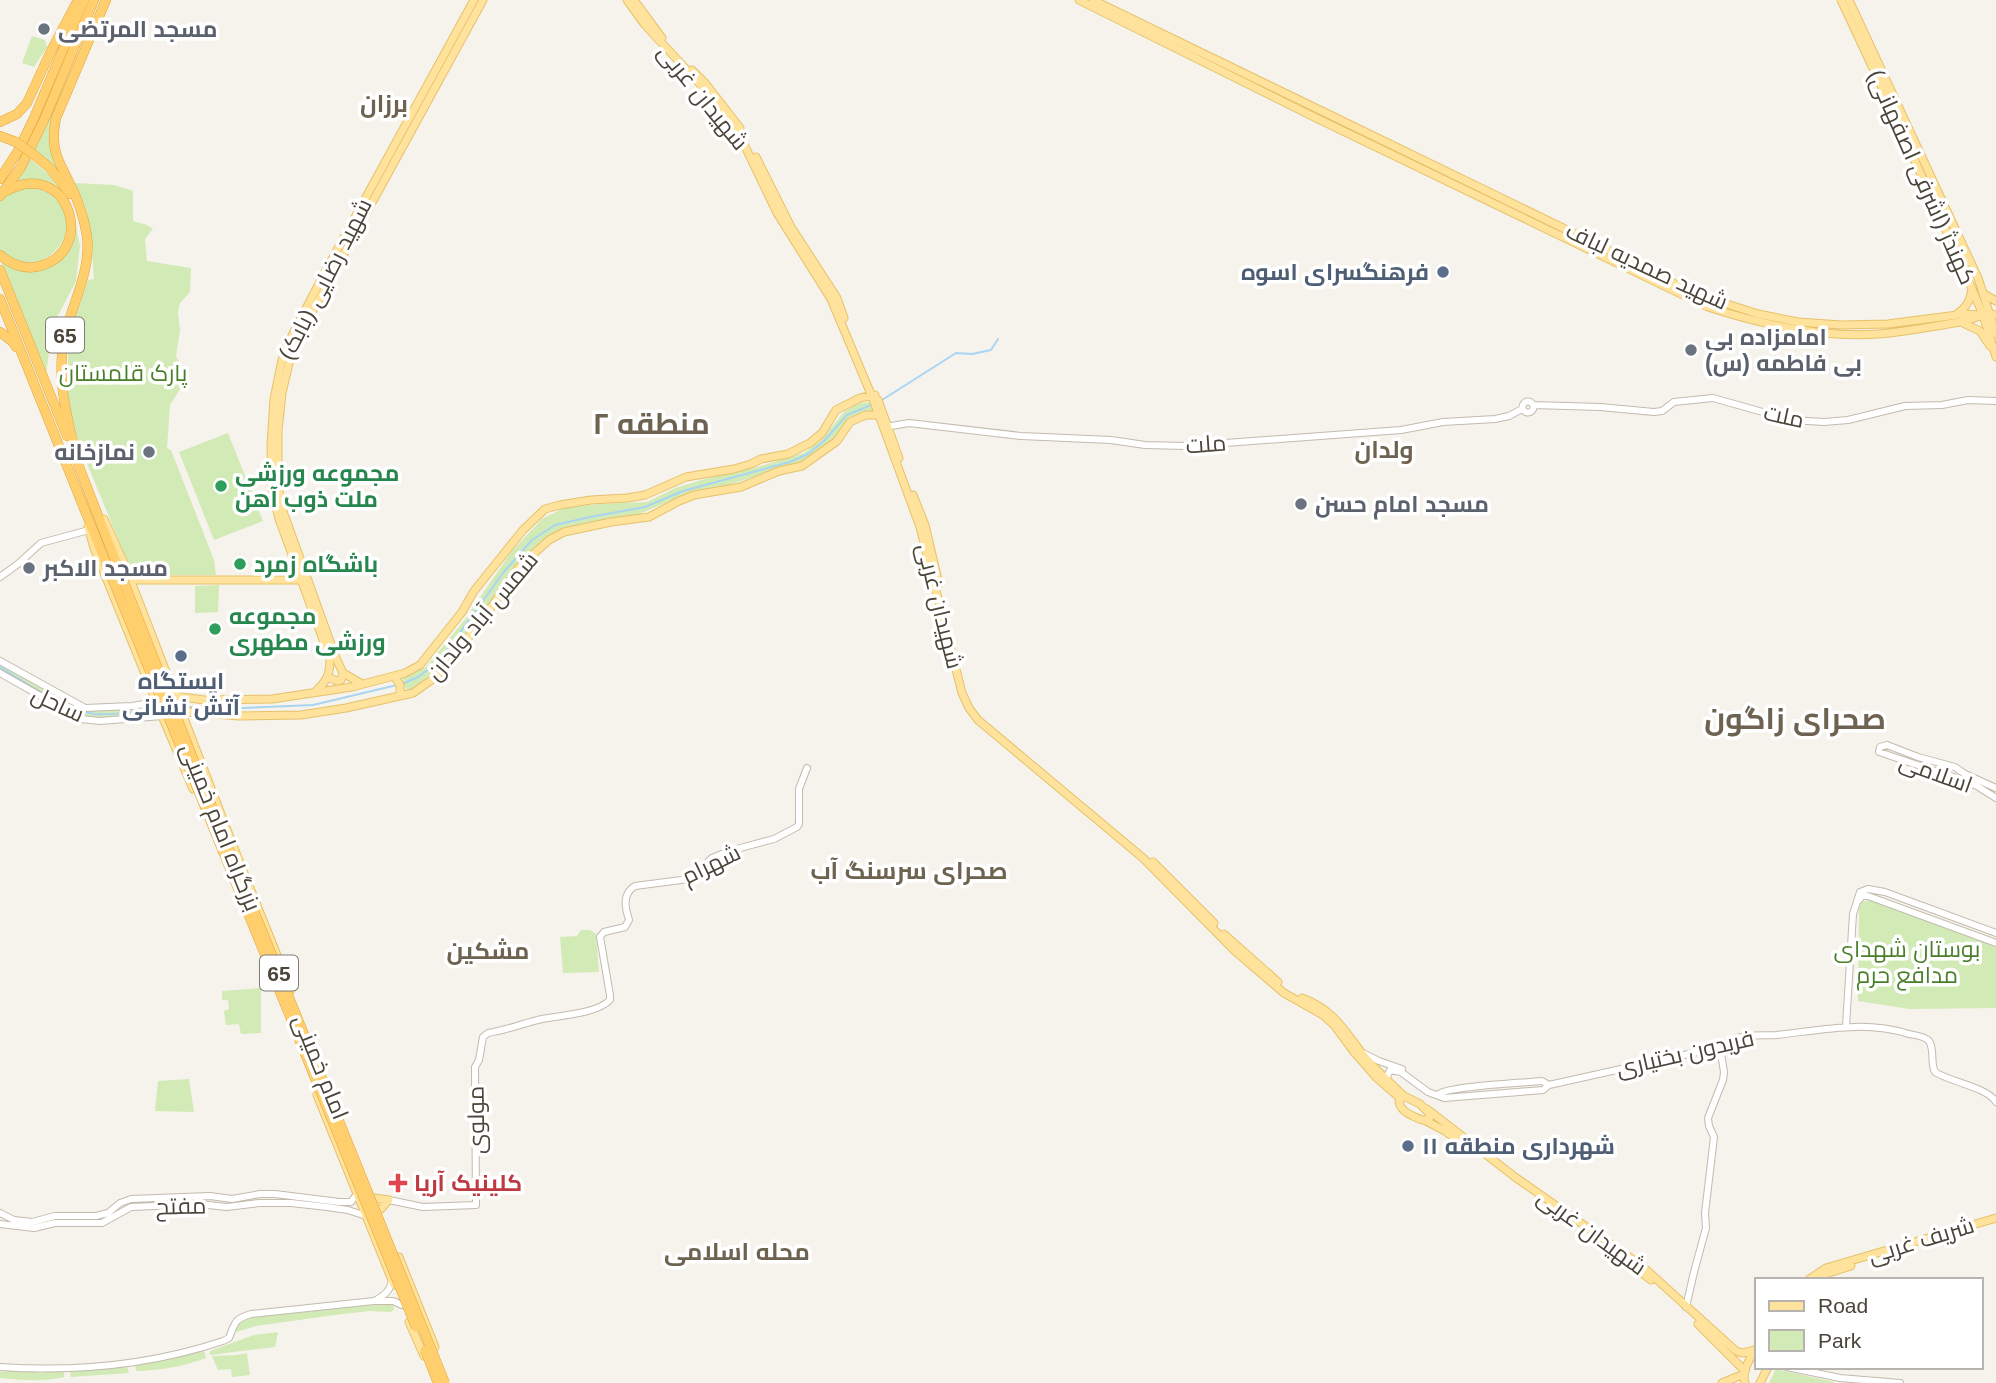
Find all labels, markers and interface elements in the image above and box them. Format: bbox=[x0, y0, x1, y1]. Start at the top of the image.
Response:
place label: مسجد المرتضی bbox=[58, 16, 217, 43]
marker: مسجد المرتضی bbox=[36, 21, 52, 37]
street label: شهیدان غربی bbox=[652, 39, 753, 156]
street label: کهندژ (اشرفی اصفهانی) bbox=[1862, 66, 1981, 289]
district label: برزان bbox=[360, 90, 408, 118]
street label: شهید رضایی (بابک) bbox=[273, 194, 378, 364]
street label: شهید صمدیه لباف bbox=[1561, 217, 1732, 316]
place label: فرهنگسرای اسوه bbox=[1241, 259, 1429, 286]
marker: فرهنگسرای اسوه bbox=[1435, 264, 1451, 280]
road number: 65 bbox=[46, 318, 84, 352]
place label: امامزاده بی بی فاطمه (س) bbox=[1705, 324, 1862, 377]
marker: امامزاده بی بی فاطمه (س) bbox=[1683, 342, 1699, 358]
park label: پارک قلمستان bbox=[59, 360, 187, 388]
street label: ملت bbox=[1761, 399, 1807, 433]
district label: منطقه ۲ bbox=[592, 407, 710, 440]
street label: ملت bbox=[1185, 430, 1227, 458]
district label: ولدان bbox=[1354, 436, 1414, 464]
place label: نمازخانه bbox=[54, 439, 135, 466]
marker: نمازخانه bbox=[141, 444, 157, 460]
place label: مجموعه ورزشی ملت ذوب آهن bbox=[235, 460, 399, 513]
marker: مجموعه ورزشی ملت ذوب آهن bbox=[213, 478, 229, 494]
place label: مسجد امام حسن bbox=[1315, 491, 1489, 520]
marker: مسجد امام حسن bbox=[1293, 496, 1309, 512]
street label: شهیدان غربی bbox=[911, 541, 968, 672]
street label: شمس آباد ولدان bbox=[421, 547, 544, 686]
place label: باشگاه زمرد bbox=[254, 551, 378, 578]
place label: مسجد الاکبر bbox=[42, 555, 168, 582]
marker: باشگاه زمرد bbox=[232, 556, 248, 572]
marker: مسجد الاکبر bbox=[21, 560, 37, 576]
place label: مجموعه ورزشی مطهری bbox=[229, 603, 386, 656]
marker: مجموعه ورزشی مطهری bbox=[207, 621, 223, 637]
marker: ایستگاه آتش نشانی bbox=[173, 648, 189, 664]
place label: ایستگاه آتش نشانی bbox=[122, 668, 241, 721]
street label: ساحل bbox=[27, 681, 88, 728]
district label: صحرای زاگون bbox=[1704, 702, 1886, 737]
street label: بزرگراه امام خمینی bbox=[173, 740, 266, 916]
street label: اسلامی bbox=[1896, 748, 1976, 799]
street label: شهرام bbox=[678, 839, 746, 892]
district label: صحرای سرسنگ آب bbox=[810, 857, 1008, 885]
park label: بوستان شهدای مدافع حرم bbox=[1833, 936, 1981, 991]
district label: مشکین bbox=[447, 937, 529, 965]
road number: 65 bbox=[260, 956, 298, 990]
street label: امام خمینی bbox=[285, 1011, 354, 1124]
street label: فریدون بختیاری bbox=[1614, 1025, 1757, 1082]
street label: مولوی bbox=[462, 1086, 491, 1154]
place label: شهرداری منطقه ۱۱ bbox=[1422, 1133, 1615, 1160]
marker: شهرداری منطقه ۱۱ bbox=[1400, 1138, 1416, 1154]
place label: کلینیک آریا bbox=[414, 1170, 522, 1197]
marker: کلینیک آریا bbox=[388, 1173, 408, 1193]
street label: شهیدان غربی bbox=[1532, 1184, 1651, 1281]
street label: مفتح bbox=[155, 1193, 207, 1222]
street label: شریف غربی bbox=[1865, 1212, 1977, 1269]
district label: محله اسلامی bbox=[664, 1238, 810, 1266]
legend bbox=[1755, 1278, 1982, 1369]
text: Road bbox=[1818, 1294, 1868, 1317]
text: Park bbox=[1818, 1329, 1862, 1352]

